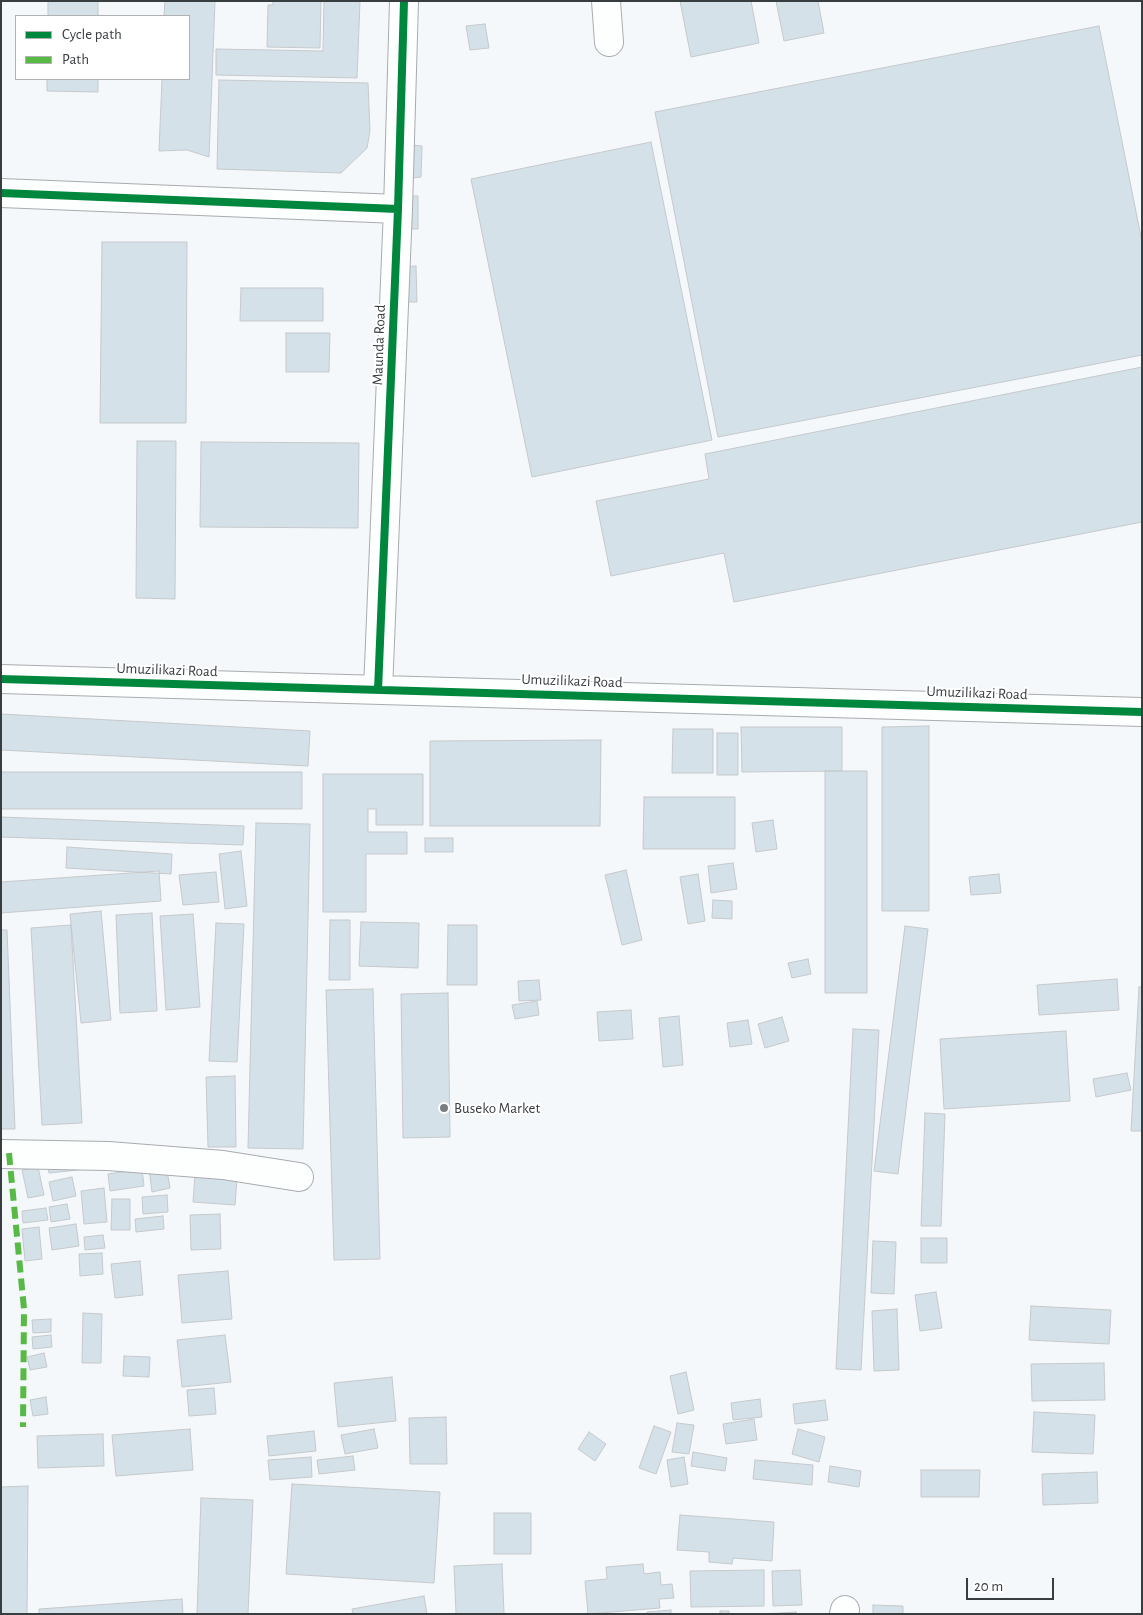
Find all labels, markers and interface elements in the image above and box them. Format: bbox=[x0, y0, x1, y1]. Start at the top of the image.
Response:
legend bbox=[15, 15, 190, 80]
text: Cycle path bbox=[62, 27, 122, 42]
text: Path bbox=[62, 52, 89, 67]
street label: Maunda Road bbox=[369, 304, 389, 386]
street label: Umuzilikazi Road bbox=[116, 659, 218, 681]
street label: Umuzilikazi Road bbox=[521, 670, 623, 692]
street label: Umuzilikazi Road bbox=[926, 682, 1028, 704]
place label: Buseko Market bbox=[454, 1099, 540, 1117]
marker: Buseko Market bbox=[438, 1102, 450, 1114]
scale bar bbox=[968, 1568, 1056, 1600]
text: 20 m bbox=[974, 1579, 1003, 1594]

